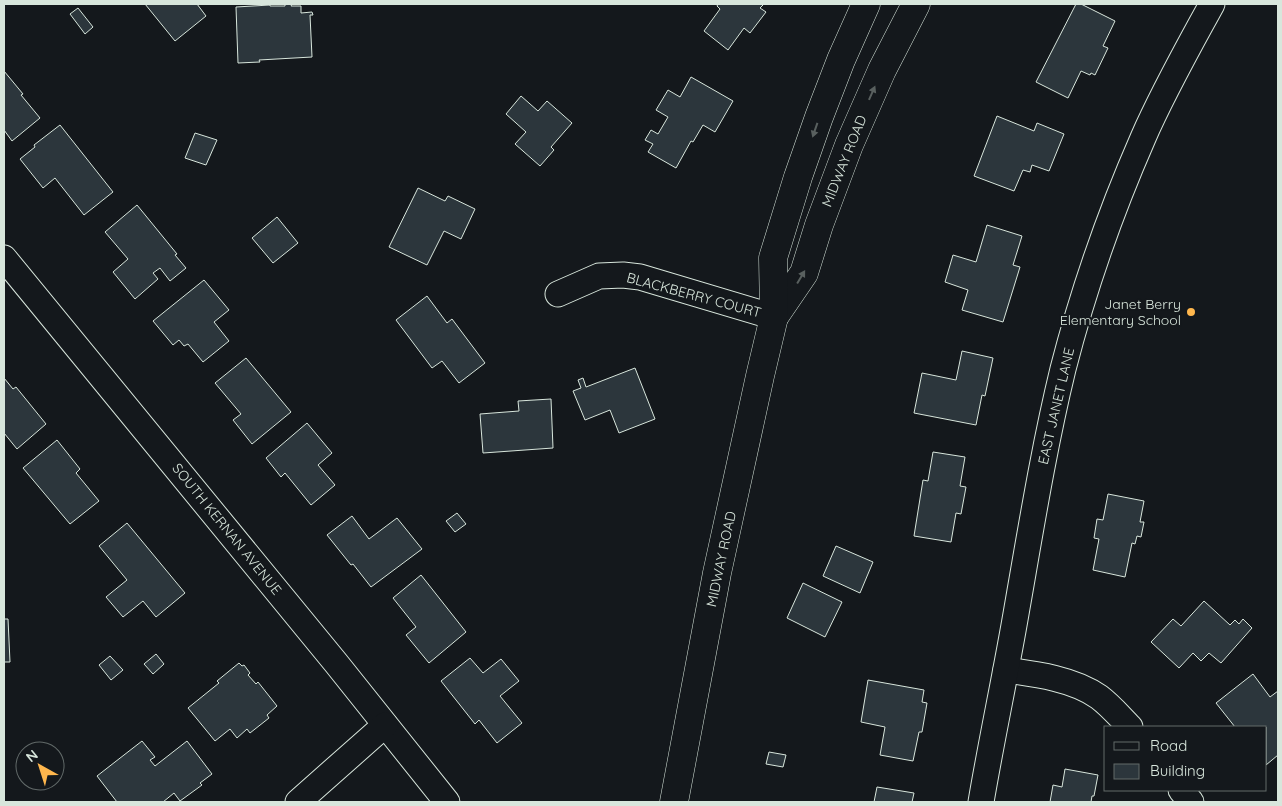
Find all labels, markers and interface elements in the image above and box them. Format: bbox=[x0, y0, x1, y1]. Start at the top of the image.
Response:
one-way arrow bbox=[868, 86, 876, 100]
street label: MIDWAY ROAD bbox=[817, 112, 871, 210]
one-way arrow bbox=[811, 123, 819, 138]
street label: BLACKBERRY COURT bbox=[625, 268, 763, 322]
one-way arrow bbox=[796, 270, 805, 283]
place label: Janet Berry Elementary School bbox=[1060, 295, 1181, 329]
marker: Janet Berry Elementary School bbox=[1185, 306, 1197, 318]
street label: EAST JANET LANE bbox=[1034, 346, 1078, 466]
street label: SOUTH KERNAN AVENUE bbox=[168, 460, 286, 598]
street label: MIDWAY ROAD bbox=[702, 509, 740, 609]
legend bbox=[1104, 726, 1267, 791]
text: Road bbox=[1150, 736, 1187, 755]
north arrow bbox=[15, 741, 65, 791]
text: N bbox=[22, 746, 41, 766]
text: Building bbox=[1150, 761, 1205, 780]

